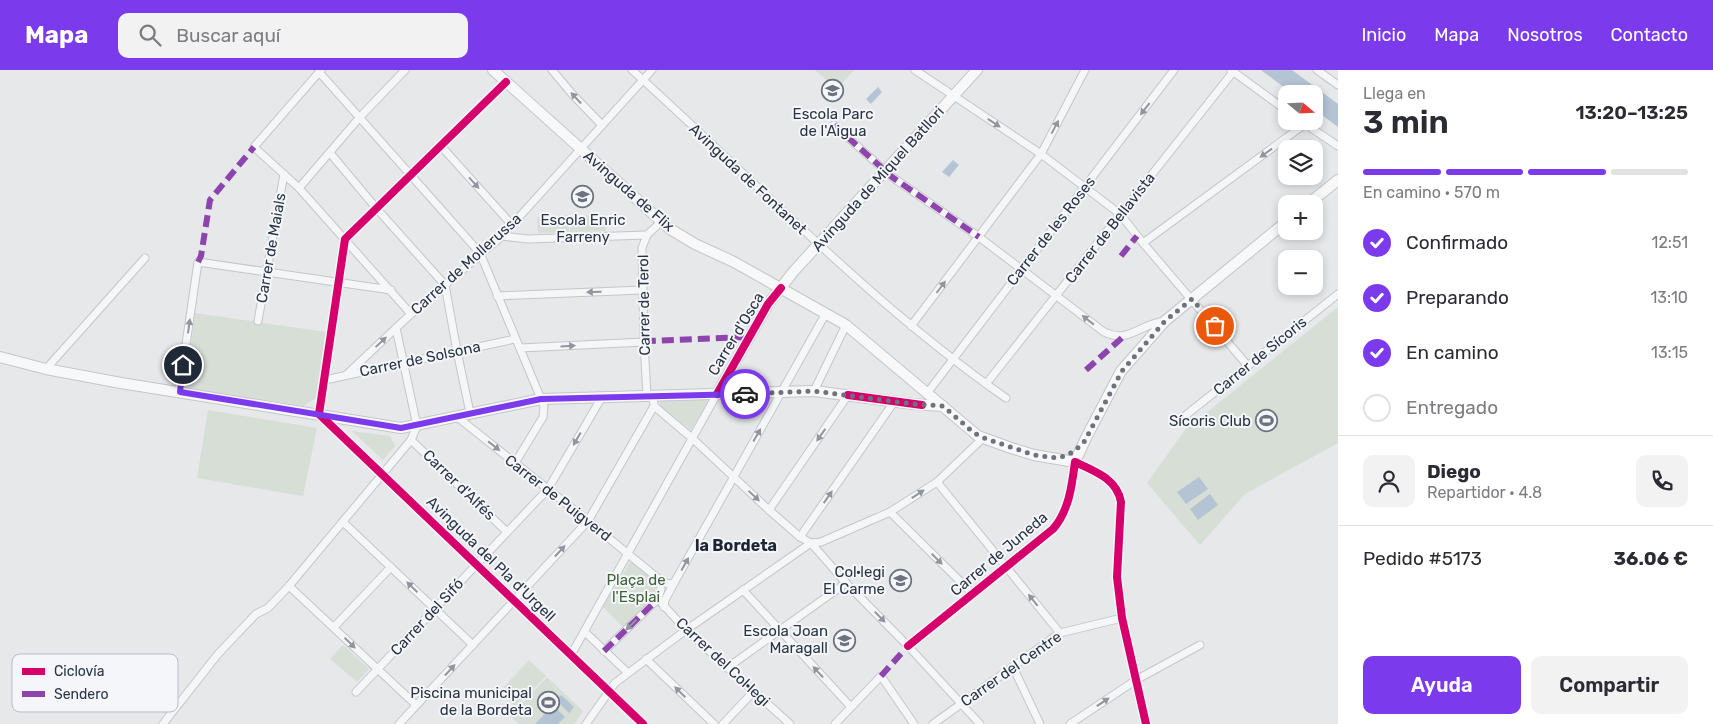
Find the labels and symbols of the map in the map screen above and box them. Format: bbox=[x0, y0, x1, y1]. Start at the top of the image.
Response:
school or university icon: Escola Parc de l'Aigua bbox=[821, 79, 845, 103]
north arrow bbox=[1278, 85, 1322, 130]
one-way arrow bbox=[570, 93, 582, 105]
one-way arrow bbox=[1139, 102, 1150, 115]
street label: Avinguda de Miquel Batllori bbox=[808, 103, 948, 255]
place label: Escola Parc de l'Aigua bbox=[793, 105, 873, 140]
one-way arrow bbox=[987, 118, 1001, 128]
one-way arrow bbox=[1051, 119, 1059, 134]
street label: Avinguda de Fontanet bbox=[686, 120, 811, 238]
street label: Avinguda de Flix bbox=[580, 147, 678, 235]
one-way arrow bbox=[1259, 148, 1273, 158]
street label: Carrer de Bellavista bbox=[1061, 169, 1159, 287]
street label: Carrer de les Roses bbox=[1003, 173, 1099, 289]
one-way arrow bbox=[468, 176, 480, 188]
school or university icon: Escola Enric Farreny bbox=[571, 185, 595, 209]
street label: Carrer de Maials bbox=[252, 191, 290, 304]
street label: Carrer de Mollerussa bbox=[407, 210, 525, 318]
place label: Escola Enric Farreny bbox=[540, 211, 626, 246]
street label: Carrer de Terol bbox=[634, 254, 654, 356]
one-way arrow bbox=[935, 281, 946, 294]
one-way arrow bbox=[586, 288, 602, 296]
street label: Carrer d'Osca bbox=[704, 289, 768, 379]
pin bbox=[1194, 305, 1236, 347]
street label: Carrer de Sícoris bbox=[1210, 313, 1311, 399]
one-way arrow bbox=[1082, 315, 1095, 326]
one-way arrow bbox=[185, 318, 193, 334]
one-way arrow bbox=[375, 336, 387, 348]
street label: Carrer de Solsona bbox=[358, 337, 482, 381]
one-way arrow bbox=[561, 341, 577, 349]
pin bbox=[162, 344, 204, 386]
courier bbox=[720, 369, 770, 419]
sports icon: Sícoris Club bbox=[1255, 409, 1279, 433]
place label: Sícoris Club bbox=[1169, 412, 1251, 430]
one-way arrow bbox=[752, 428, 761, 442]
one-way arrow bbox=[816, 428, 826, 442]
one-way arrow bbox=[573, 432, 581, 446]
one-way arrow bbox=[487, 441, 500, 452]
street label: Carrer d'Alfés bbox=[419, 446, 499, 524]
street label: Carrer de Puigverd bbox=[501, 451, 615, 545]
one-way arrow bbox=[911, 489, 925, 499]
one-way arrow bbox=[748, 490, 760, 502]
one-way arrow bbox=[823, 490, 833, 504]
street label: Avinguda del Pla d'Urgell bbox=[423, 493, 559, 625]
street label: Carrer de Juneda bbox=[947, 508, 1051, 600]
district label: la Bordeta bbox=[695, 536, 777, 555]
one-way arrow bbox=[554, 545, 566, 557]
one-way arrow bbox=[931, 552, 943, 564]
one-way arrow bbox=[680, 557, 689, 570]
place label: Col·legi El Carme bbox=[823, 563, 885, 598]
school or university icon: Col·legi El Carme bbox=[889, 569, 913, 593]
park label: Plaça de l'Esplai bbox=[606, 571, 666, 606]
street label: Carrer del Sifó bbox=[387, 575, 467, 659]
one-way arrow bbox=[406, 582, 418, 594]
one-way arrow bbox=[1027, 594, 1038, 607]
one-way arrow bbox=[874, 611, 886, 623]
street label: Carrer del Col·legi bbox=[672, 614, 774, 710]
one-way arrow bbox=[625, 619, 637, 631]
place label: Escola Joan Maragall bbox=[743, 622, 828, 657]
school or university icon: Escola Joan Maragall bbox=[832, 628, 856, 652]
street label: Carrer del Centre bbox=[957, 628, 1065, 710]
one-way arrow bbox=[344, 637, 356, 649]
legend bbox=[12, 654, 178, 712]
text: Ciclovía bbox=[54, 663, 105, 680]
one-way arrow bbox=[444, 664, 456, 676]
one-way arrow bbox=[812, 666, 824, 678]
place label: Piscina municipal de la Bordeta bbox=[410, 684, 532, 719]
text: Sendero bbox=[54, 686, 108, 703]
one-way arrow bbox=[675, 686, 687, 698]
sports icon: Piscina municipal de la Bordeta bbox=[536, 690, 560, 714]
one-way arrow bbox=[1097, 697, 1110, 707]

